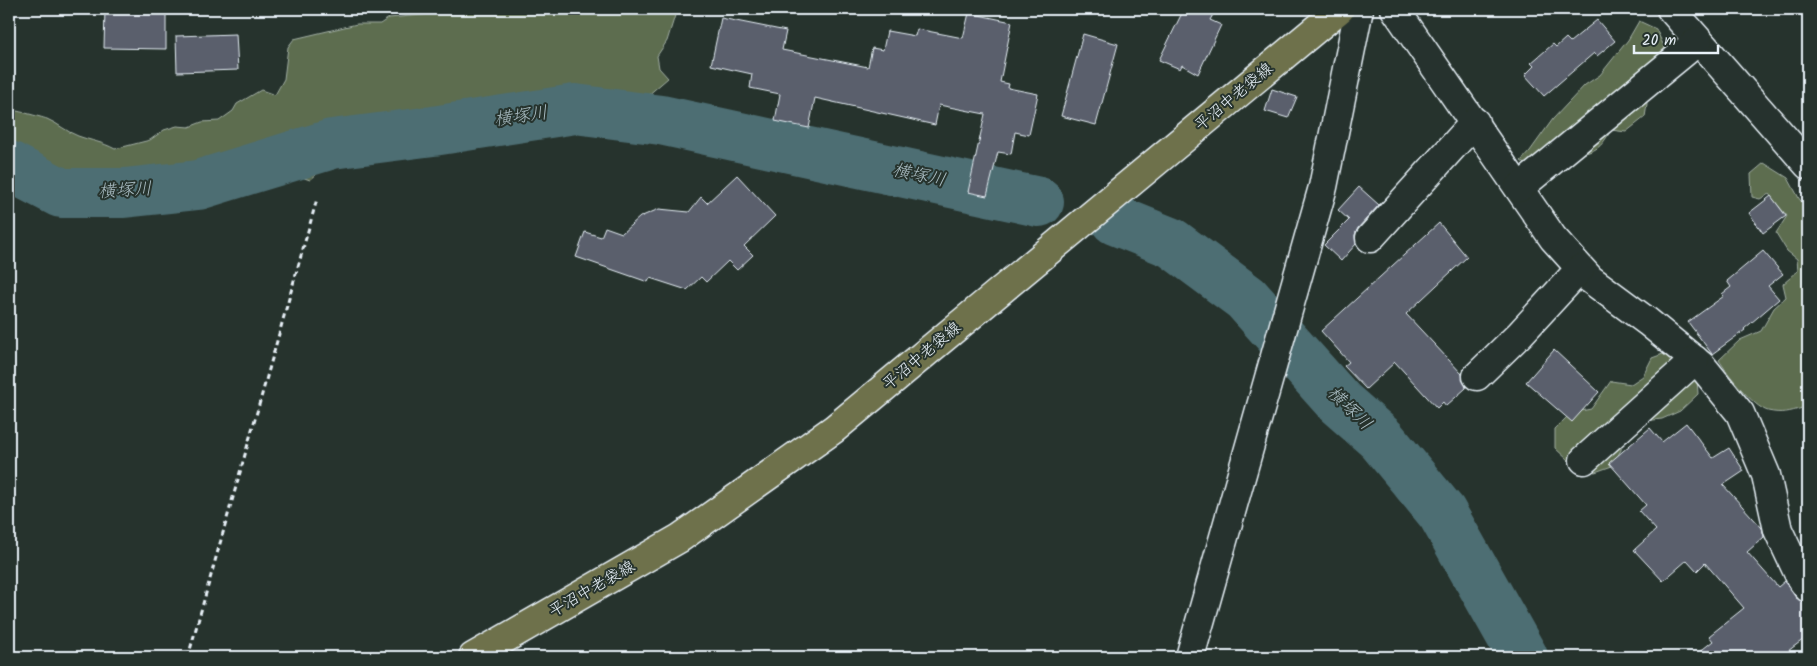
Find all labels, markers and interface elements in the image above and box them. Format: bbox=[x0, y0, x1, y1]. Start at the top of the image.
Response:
scale bar bbox=[1634, 22, 1718, 54]
text: 20 m bbox=[1642, 29, 1676, 53]
street label: 平沼中老袋線 bbox=[1189, 57, 1279, 137]
water label: 横塚川 bbox=[492, 99, 550, 135]
water label: 横塚川 bbox=[890, 156, 948, 196]
water label: 横塚川 bbox=[97, 175, 153, 207]
street label: 平沼中老袋線 bbox=[877, 316, 967, 396]
water label: 横塚川 bbox=[1320, 380, 1378, 438]
street label: 平沼中老袋線 bbox=[544, 554, 640, 624]

